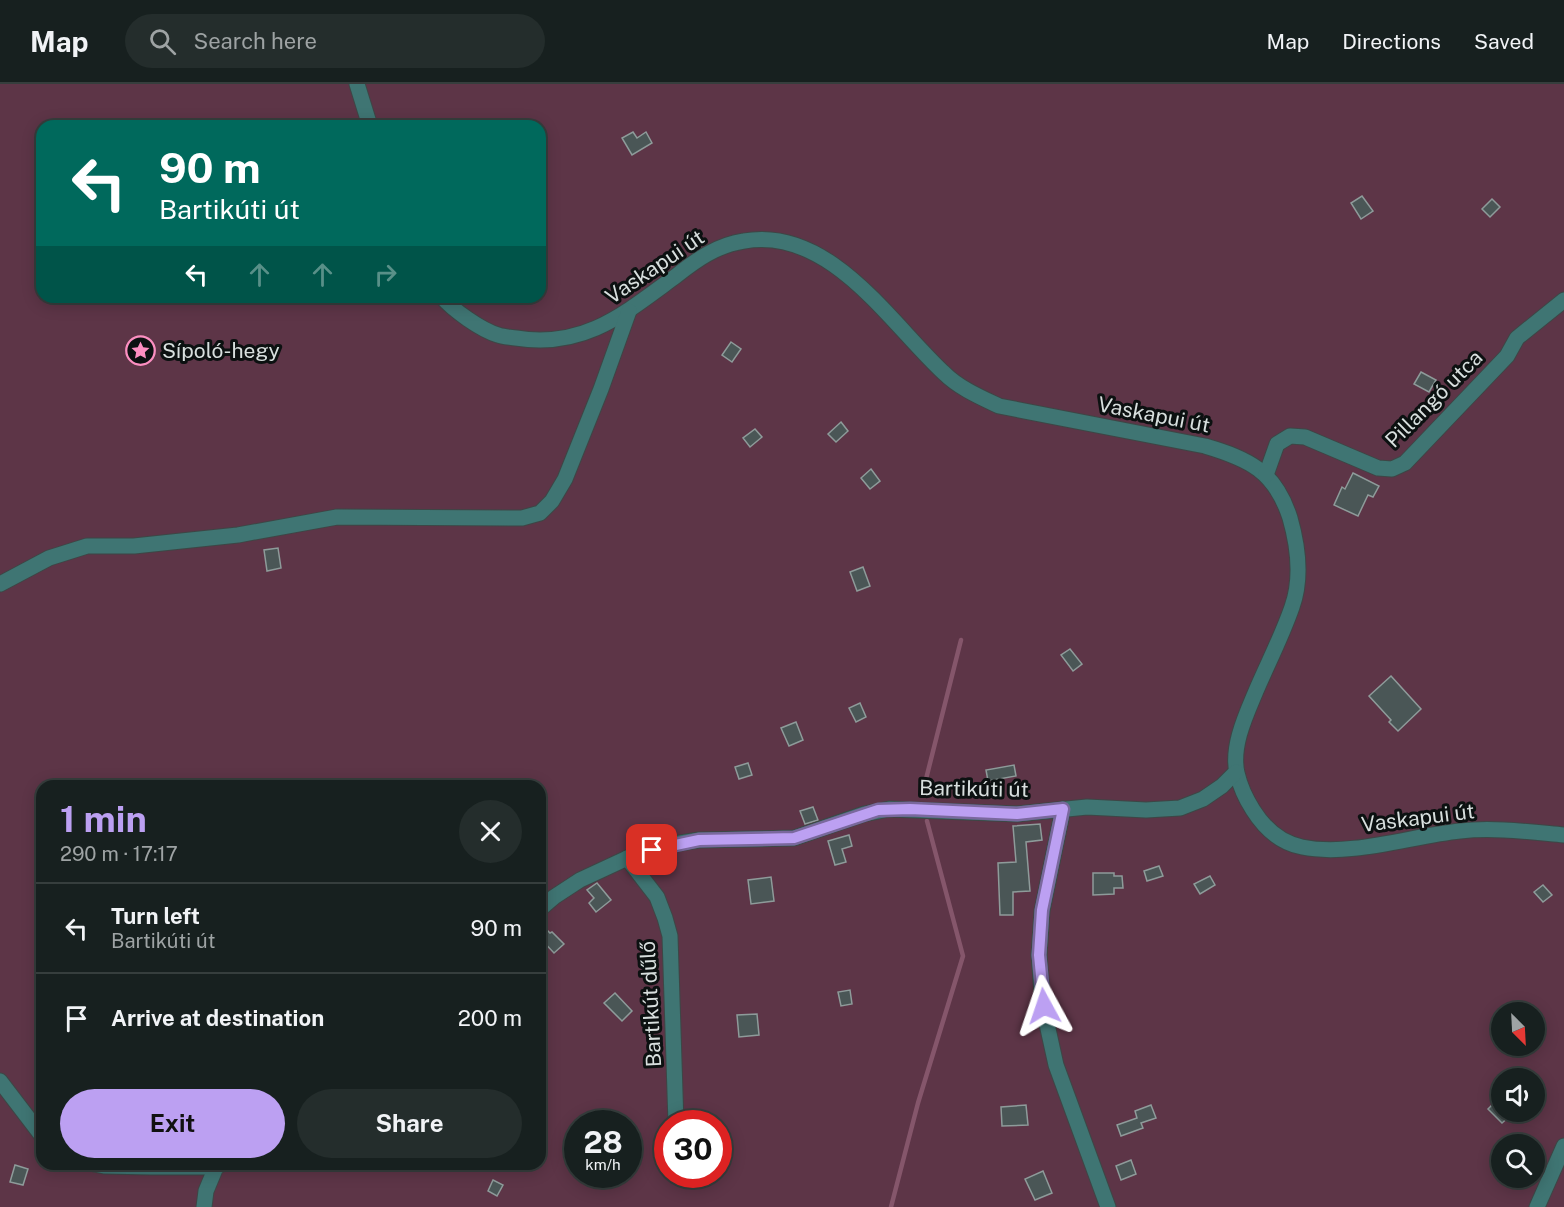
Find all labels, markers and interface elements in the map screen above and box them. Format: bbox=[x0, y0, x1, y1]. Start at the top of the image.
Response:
search box bbox=[125, 14, 545, 68]
text: Map bbox=[30, 25, 89, 58]
icon: search bbox=[146, 25, 179, 58]
text: Search here bbox=[194, 28, 317, 54]
text: Map bbox=[1267, 29, 1309, 54]
text: Directions bbox=[1342, 29, 1441, 54]
text: Saved bbox=[1474, 29, 1534, 54]
text: 90 m bbox=[159, 143, 261, 192]
icon: left bbox=[60, 144, 138, 222]
text: Bartikúti út bbox=[159, 193, 300, 225]
street label: Vaskapui út bbox=[601, 224, 709, 309]
icon: left bbox=[180, 258, 213, 291]
icon: ahead bbox=[243, 258, 276, 291]
icon: ahead bbox=[306, 258, 339, 291]
icon: right bbox=[369, 258, 402, 291]
place icon: Sípoló-hegy bbox=[125, 335, 157, 367]
place label: Sípoló-hegy bbox=[162, 338, 280, 363]
street label: Pillangó utca bbox=[1380, 345, 1487, 452]
street label: Vaskapui út bbox=[1096, 391, 1212, 438]
street label: Bartikúti út bbox=[919, 775, 1029, 802]
text: 1 min bbox=[60, 798, 147, 840]
street label: Vaskapui út bbox=[1360, 798, 1476, 837]
button: close bbox=[459, 800, 522, 863]
pin bbox=[626, 824, 677, 875]
icon: arrive bbox=[635, 833, 668, 866]
text: 290 m · 17:17 bbox=[60, 842, 178, 866]
text: Turn left bbox=[111, 903, 200, 929]
icon: left bbox=[60, 912, 93, 945]
text: 90 m bbox=[471, 915, 522, 941]
text: Bartikúti út bbox=[111, 929, 215, 953]
street label: Bartikút dűlő bbox=[635, 940, 666, 1068]
position arrow bbox=[1012, 974, 1076, 1038]
icon: arrive bbox=[60, 1002, 93, 1035]
north arrow bbox=[1491, 1002, 1545, 1056]
map controls bbox=[1491, 1002, 1545, 1188]
text: Arrive at destination bbox=[111, 1005, 324, 1031]
text: 200 m bbox=[458, 1005, 522, 1031]
button: sound bbox=[1491, 1068, 1545, 1122]
button: Exit bbox=[60, 1089, 285, 1158]
button: Share bbox=[297, 1089, 522, 1158]
speed limit sign: 30 bbox=[654, 1110, 732, 1188]
text: 28 bbox=[583, 1124, 623, 1160]
button: search bbox=[1491, 1134, 1545, 1188]
text: km/h bbox=[585, 1156, 621, 1173]

